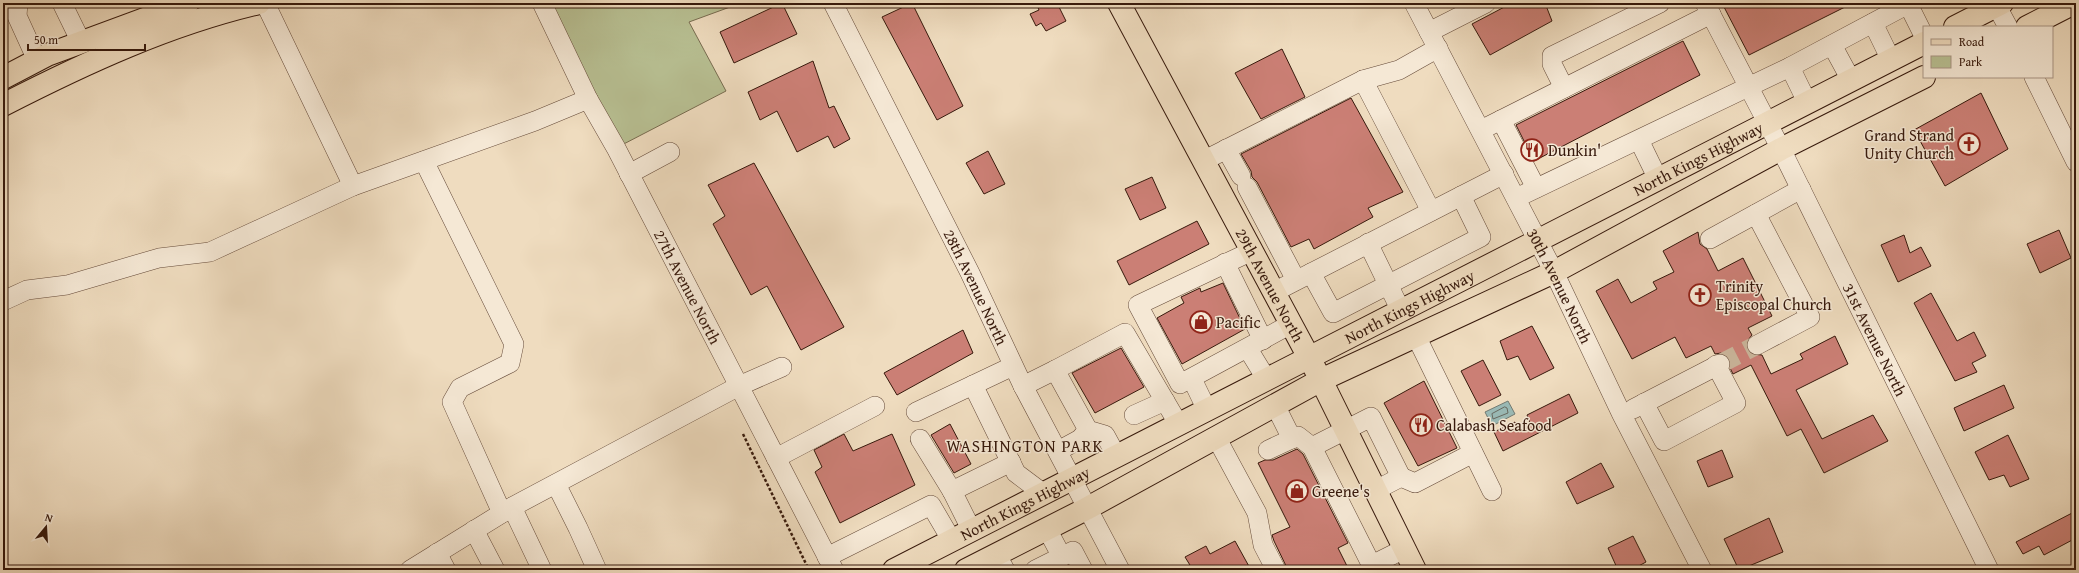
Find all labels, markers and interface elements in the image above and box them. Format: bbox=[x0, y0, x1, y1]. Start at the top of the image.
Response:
scale bar bbox=[28, 26, 145, 52]
legend bbox=[1923, 26, 2053, 78]
text: 50 m bbox=[34, 31, 58, 48]
text: Road bbox=[1959, 33, 1985, 50]
text: Park bbox=[1959, 53, 1983, 70]
street label: North Kings Highway bbox=[1629, 115, 1767, 202]
place label: Grand Strand Unity Church bbox=[1864, 123, 1954, 165]
church icon: Grand Strand Unity Church bbox=[1956, 131, 1982, 157]
restaurant icon: Dunkin' bbox=[1519, 137, 1545, 163]
place label: Dunkin' bbox=[1548, 138, 1601, 162]
street label: 29th Avenue North bbox=[1230, 224, 1311, 346]
street label: 30th Avenue North bbox=[1521, 224, 1598, 347]
street label: 27th Avenue North bbox=[648, 225, 727, 348]
street label: 28th Avenue North bbox=[938, 225, 1014, 349]
street label: North Kings Highway bbox=[1340, 263, 1479, 350]
place label: Trinity Episcopal Church bbox=[1716, 274, 1832, 316]
street label: 31st Avenue North bbox=[1837, 279, 1913, 400]
church icon: Trinity Episcopal Church bbox=[1687, 282, 1713, 308]
shop icon: Pacific bbox=[1188, 309, 1214, 335]
place label: Pacific bbox=[1216, 310, 1260, 334]
restaurant icon: Calabash Seafood bbox=[1408, 412, 1434, 438]
place label: Calabash Seafood bbox=[1436, 413, 1552, 437]
district label: WASHINGTON PARK bbox=[946, 433, 1104, 458]
street label: North Kings Highway bbox=[956, 460, 1094, 546]
shop icon: Greene's bbox=[1284, 478, 1310, 504]
place label: Greene's bbox=[1312, 479, 1370, 503]
north arrow bbox=[26, 507, 66, 547]
text: N bbox=[43, 509, 56, 526]

